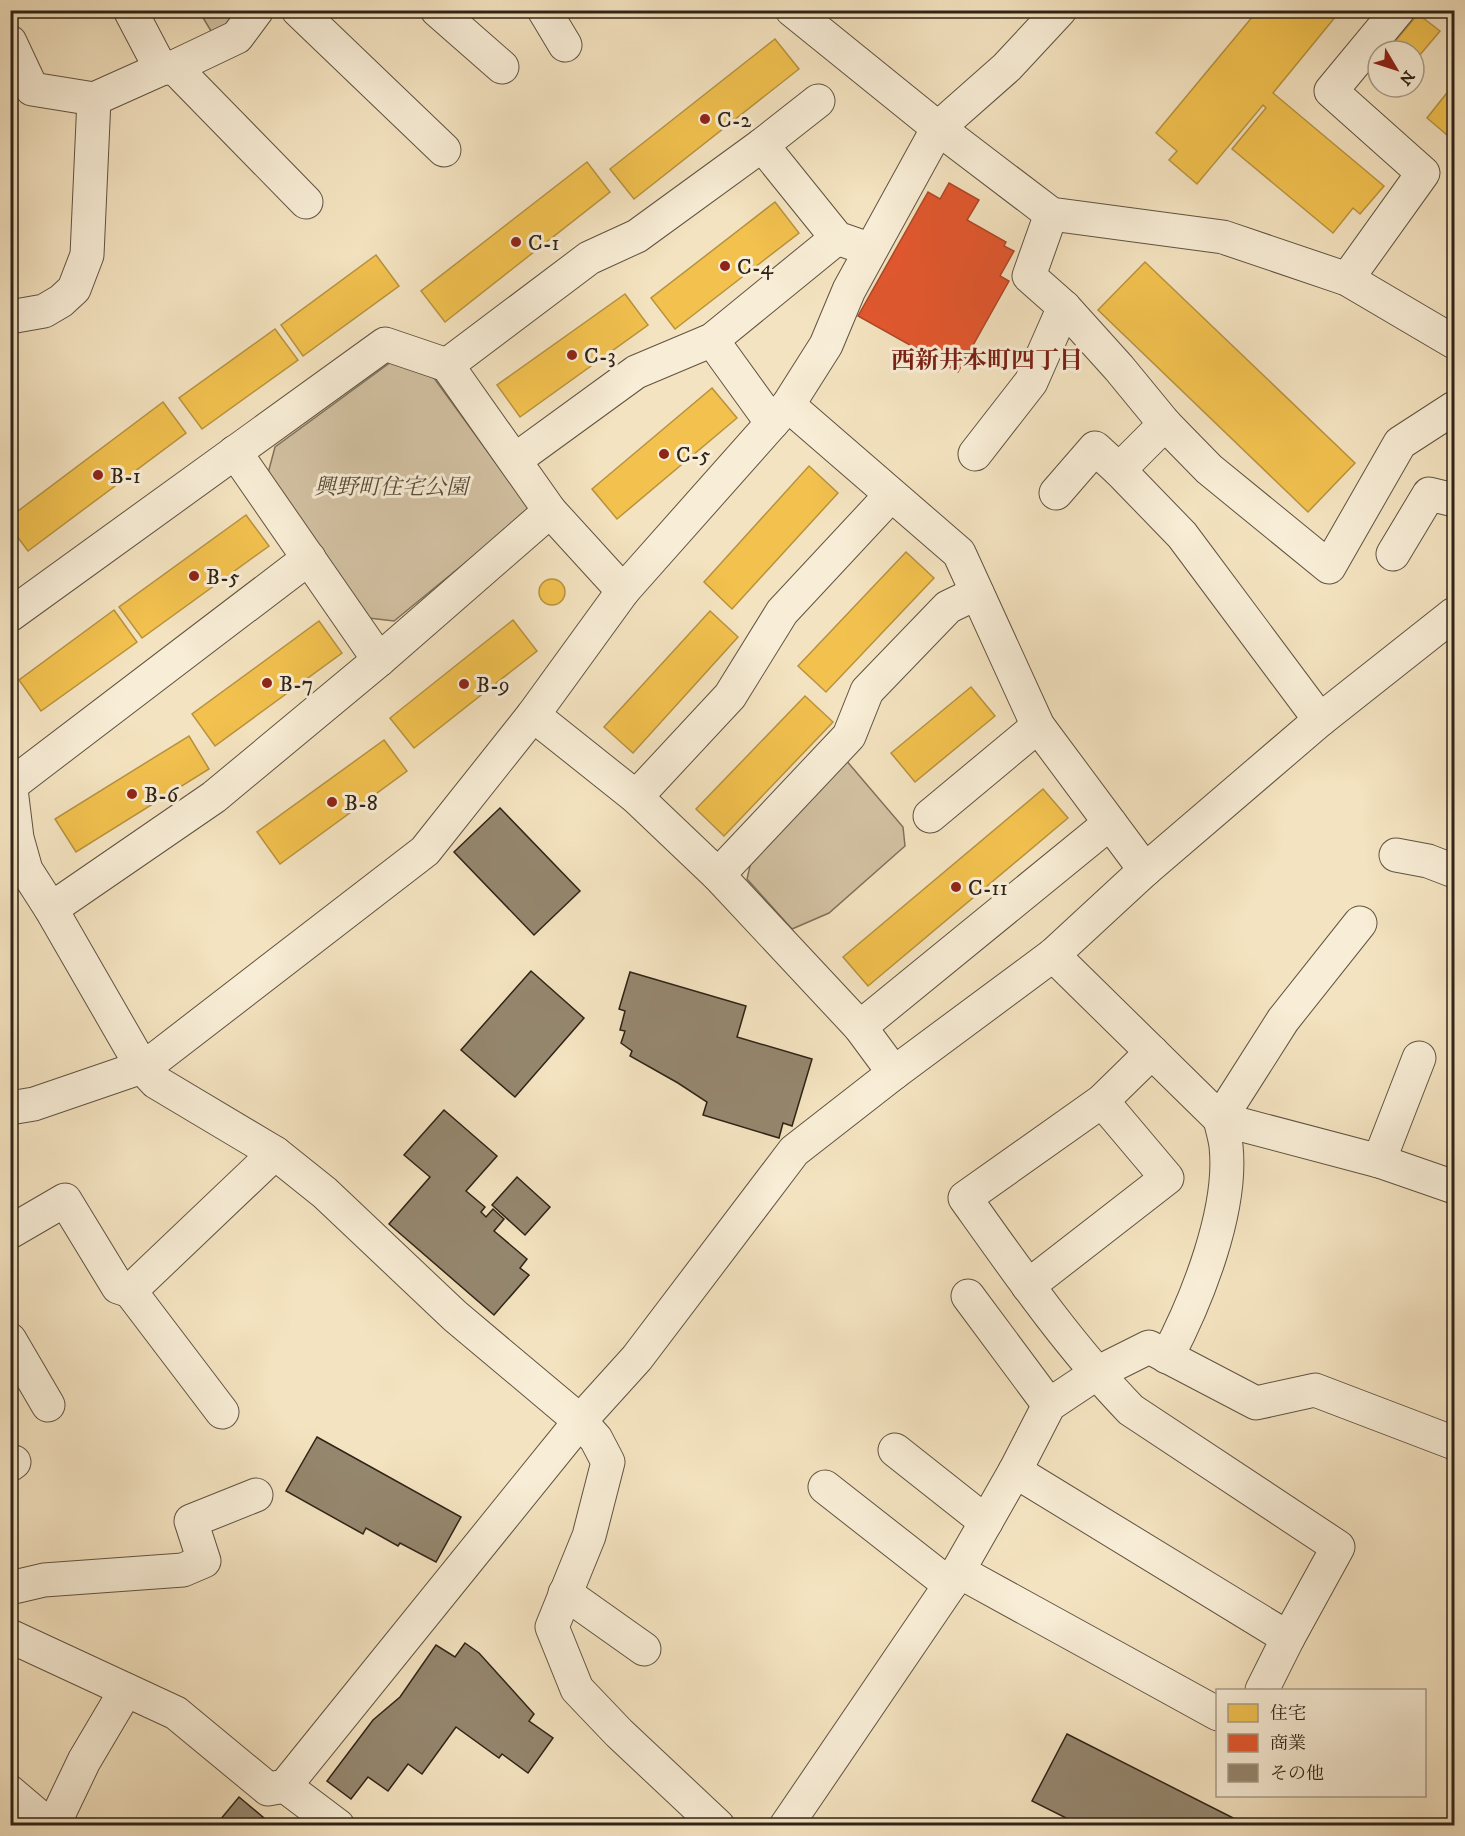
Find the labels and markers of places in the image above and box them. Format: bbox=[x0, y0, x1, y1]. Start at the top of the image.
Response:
place label: C-2 bbox=[717, 107, 752, 134]
marker: C-2 bbox=[698, 112, 712, 126]
place label: C-1 bbox=[528, 230, 560, 257]
marker: C-1 bbox=[509, 235, 523, 249]
place label: C-4 bbox=[737, 254, 775, 281]
marker: C-4 bbox=[718, 259, 732, 273]
place label: C-3 bbox=[584, 343, 616, 370]
marker: C-3 bbox=[565, 348, 579, 362]
place label: C-5 bbox=[676, 442, 711, 469]
marker: C-5 bbox=[657, 447, 671, 461]
place label: B-1 bbox=[110, 463, 141, 490]
marker: B-1 bbox=[91, 468, 105, 482]
place label: B-5 bbox=[206, 564, 240, 591]
marker: B-5 bbox=[187, 569, 201, 583]
place label: B-7 bbox=[279, 671, 313, 698]
place label: B-9 bbox=[476, 672, 510, 699]
marker: B-7 bbox=[260, 676, 274, 690]
marker: B-9 bbox=[457, 677, 471, 691]
place label: B-6 bbox=[144, 782, 180, 809]
marker: B-6 bbox=[125, 787, 139, 801]
place label: B-8 bbox=[344, 790, 378, 817]
marker: B-8 bbox=[325, 795, 339, 809]
place label: C-11 bbox=[968, 875, 1008, 902]
marker: C-11 bbox=[949, 880, 963, 894]

